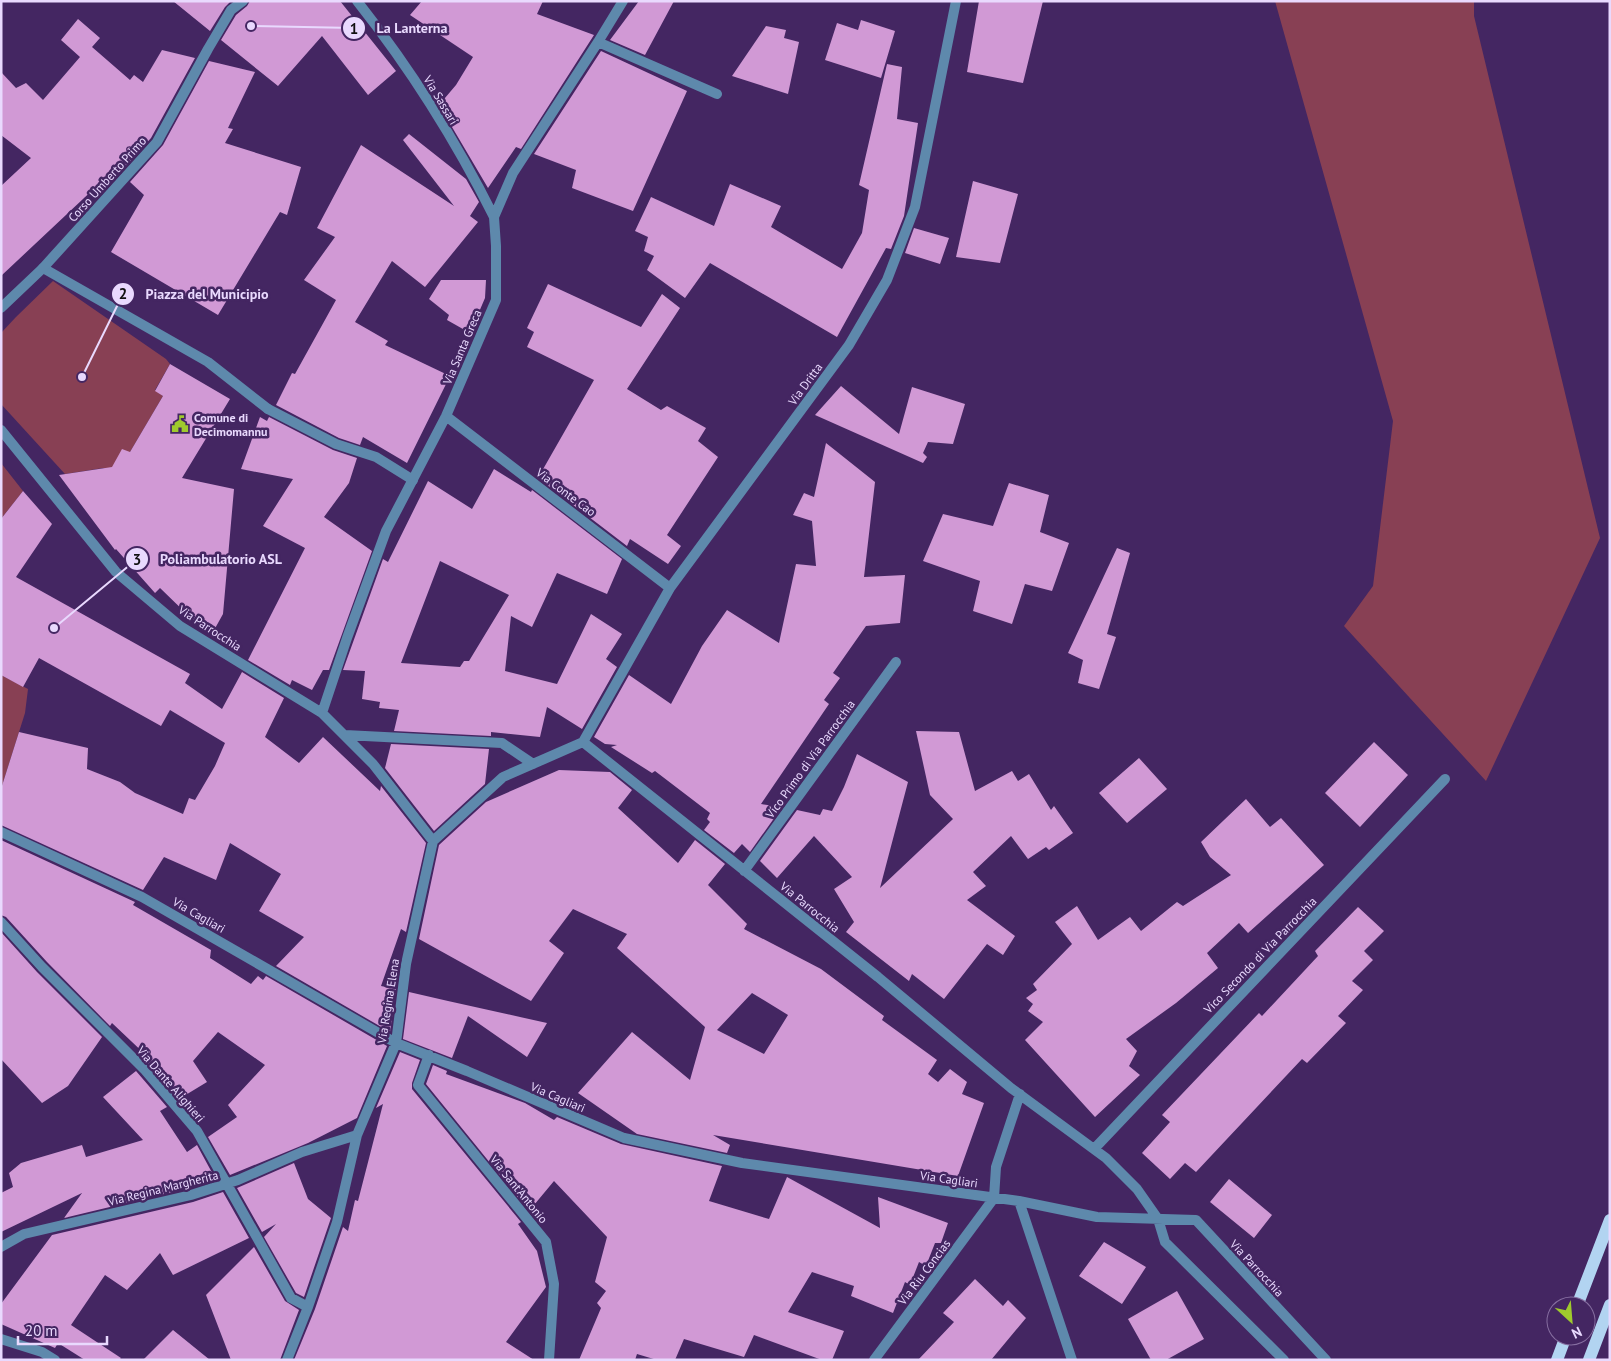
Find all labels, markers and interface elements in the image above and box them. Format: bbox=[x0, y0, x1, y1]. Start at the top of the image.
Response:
callout: La Lanterna bbox=[341, 14, 457, 43]
text: 1 bbox=[350, 19, 358, 38]
text: La Lanterna bbox=[377, 19, 447, 37]
street label: Via Sassari bbox=[420, 72, 462, 127]
street label: Corso Umberto Primo bbox=[65, 133, 149, 225]
callout: Piazza del Municipio bbox=[110, 280, 278, 309]
text: 2 bbox=[119, 284, 127, 303]
text: Piazza del Municipio bbox=[145, 285, 269, 303]
street label: Via Santa Greca bbox=[439, 307, 485, 388]
street label: Via Dritta bbox=[784, 360, 825, 409]
place label: Comune di Decimomannu bbox=[194, 410, 267, 439]
public building icon: Comune di Decimomannu bbox=[170, 414, 190, 434]
street label: Via Conte Cao bbox=[532, 464, 599, 519]
callout: Poliambulatorio ASL bbox=[124, 545, 292, 574]
text: 3 bbox=[133, 550, 141, 569]
text: Poliambulatorio ASL bbox=[160, 550, 283, 568]
street label: Via Parrocchia bbox=[175, 601, 244, 654]
street label: Vico Primo di Via Parrocchia bbox=[761, 697, 858, 822]
street label: Via Parrocchia bbox=[776, 878, 843, 936]
street label: Via Cagliari bbox=[169, 893, 228, 936]
street label: Vico Secondo di Via Parrocchia bbox=[1200, 894, 1320, 1017]
street label: Via Regina Elena bbox=[374, 957, 402, 1045]
street label: Via Dante Alighieri bbox=[133, 1042, 208, 1125]
street label: Via Cagliari bbox=[527, 1078, 588, 1115]
street label: Via Sant'Antonio bbox=[486, 1151, 551, 1226]
street label: Via Regina Margherita bbox=[105, 1167, 220, 1209]
street label: Via Cagliari bbox=[918, 1167, 979, 1190]
street label: Via Riu Concias bbox=[894, 1236, 954, 1309]
street label: Via Parrocchia bbox=[1226, 1236, 1287, 1300]
north arrow bbox=[1546, 1296, 1596, 1346]
scale bar bbox=[18, 1314, 106, 1346]
text: 20 m bbox=[25, 1321, 58, 1340]
text: N bbox=[1569, 1323, 1585, 1343]

